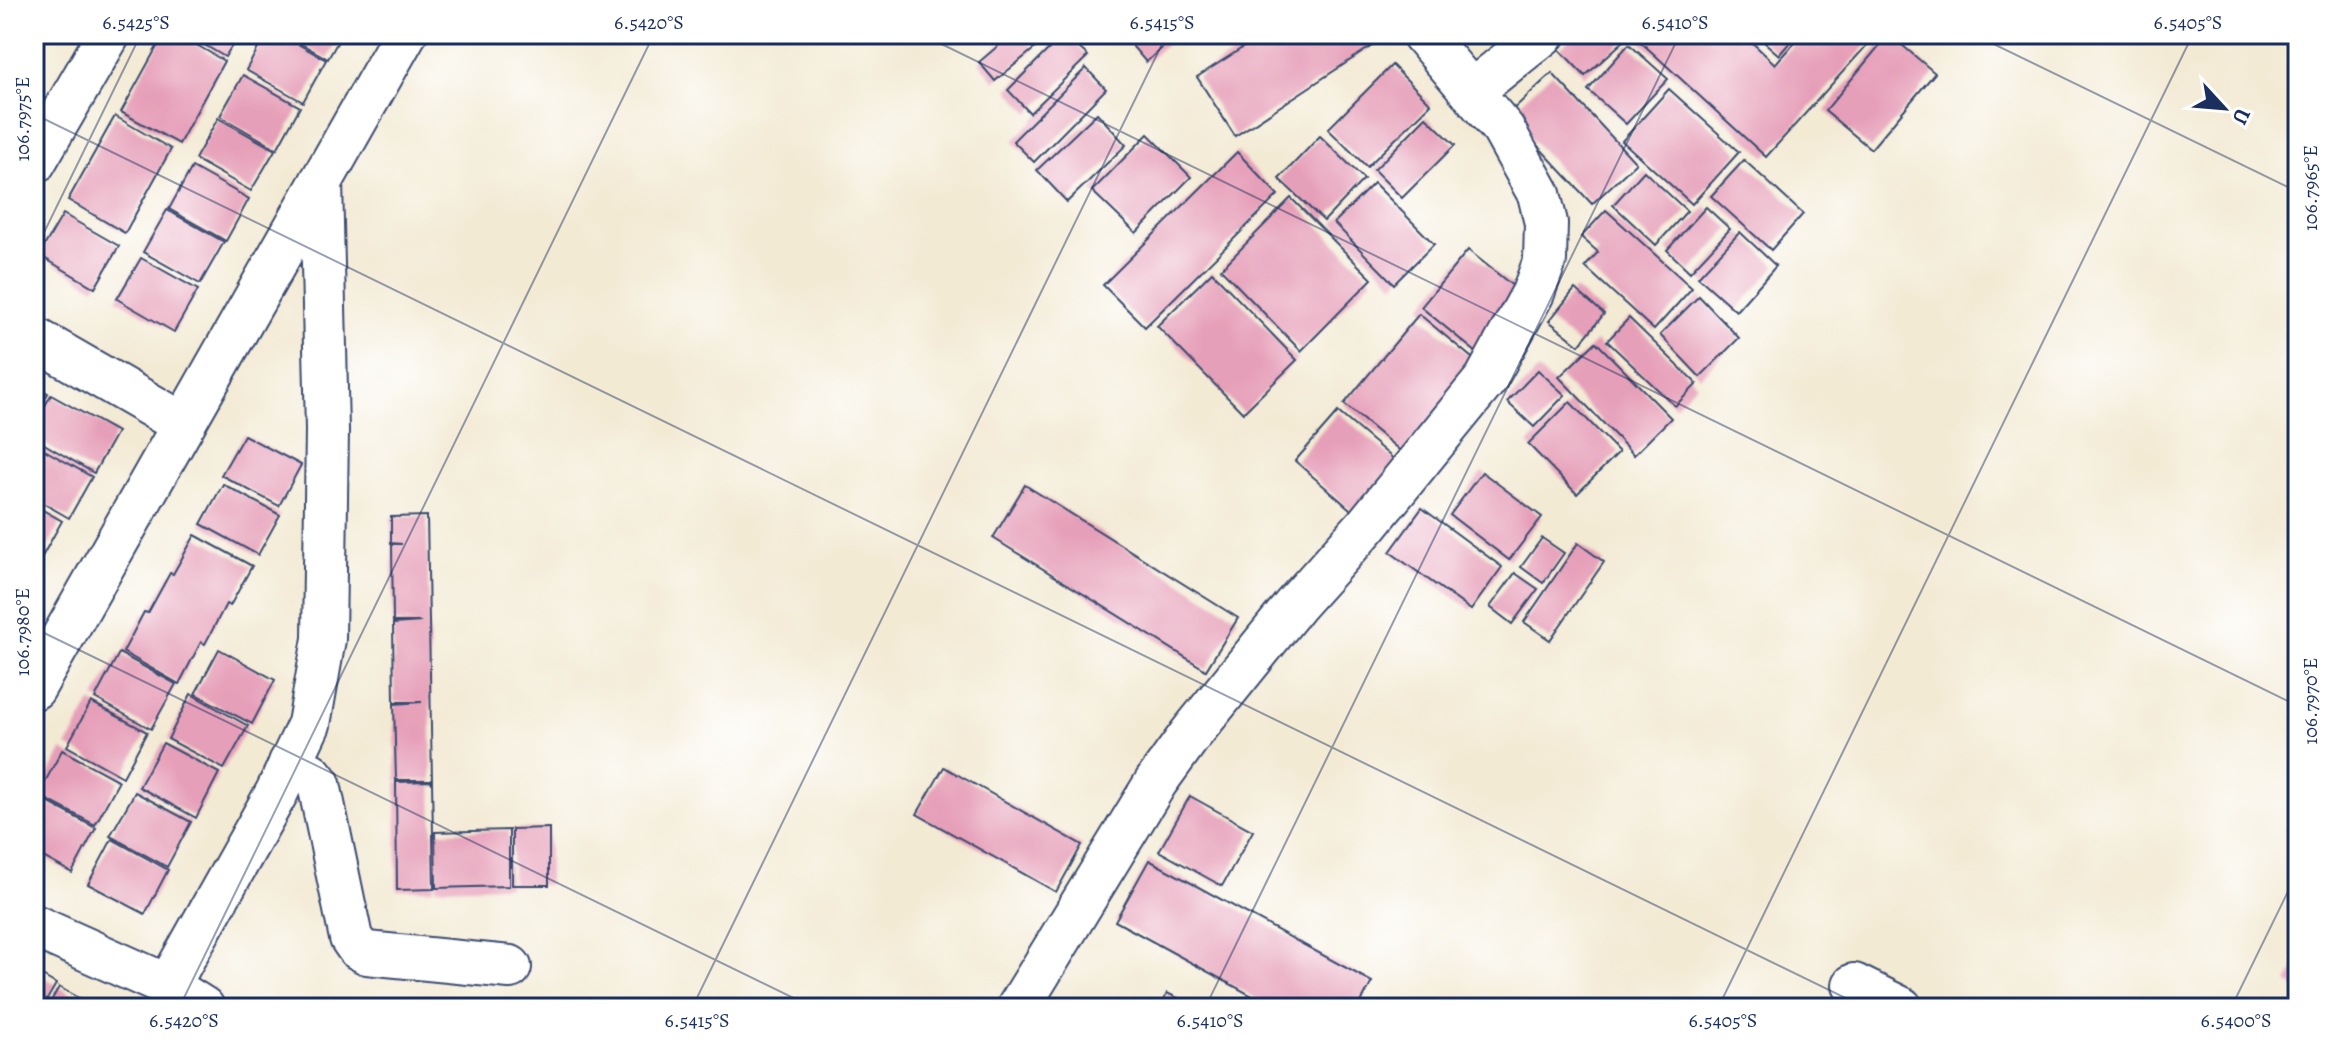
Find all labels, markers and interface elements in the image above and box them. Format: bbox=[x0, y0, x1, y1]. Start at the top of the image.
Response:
text: 6.5425°S bbox=[102, 9, 170, 36]
text: 6.5420°S bbox=[614, 9, 684, 36]
text: 6.5415°S bbox=[1129, 9, 1195, 36]
text: 6.5410°S bbox=[1641, 9, 1709, 36]
text: 6.5405°S bbox=[2154, 9, 2222, 36]
north arrow bbox=[2184, 68, 2264, 148]
text: 106.7975°E bbox=[9, 76, 36, 162]
text: U bbox=[2224, 103, 2258, 130]
text: 106.7965°E bbox=[2297, 145, 2324, 231]
text: 106.7980°E bbox=[9, 588, 36, 676]
text: 106.7970°E bbox=[2297, 657, 2324, 745]
text: 6.5420°S bbox=[149, 1007, 219, 1034]
text: 6.5415°S bbox=[664, 1007, 730, 1034]
text: 6.5410°S bbox=[1176, 1007, 1244, 1034]
text: 6.5405°S bbox=[1689, 1007, 1757, 1034]
text: 6.5400°S bbox=[2201, 1007, 2271, 1034]

